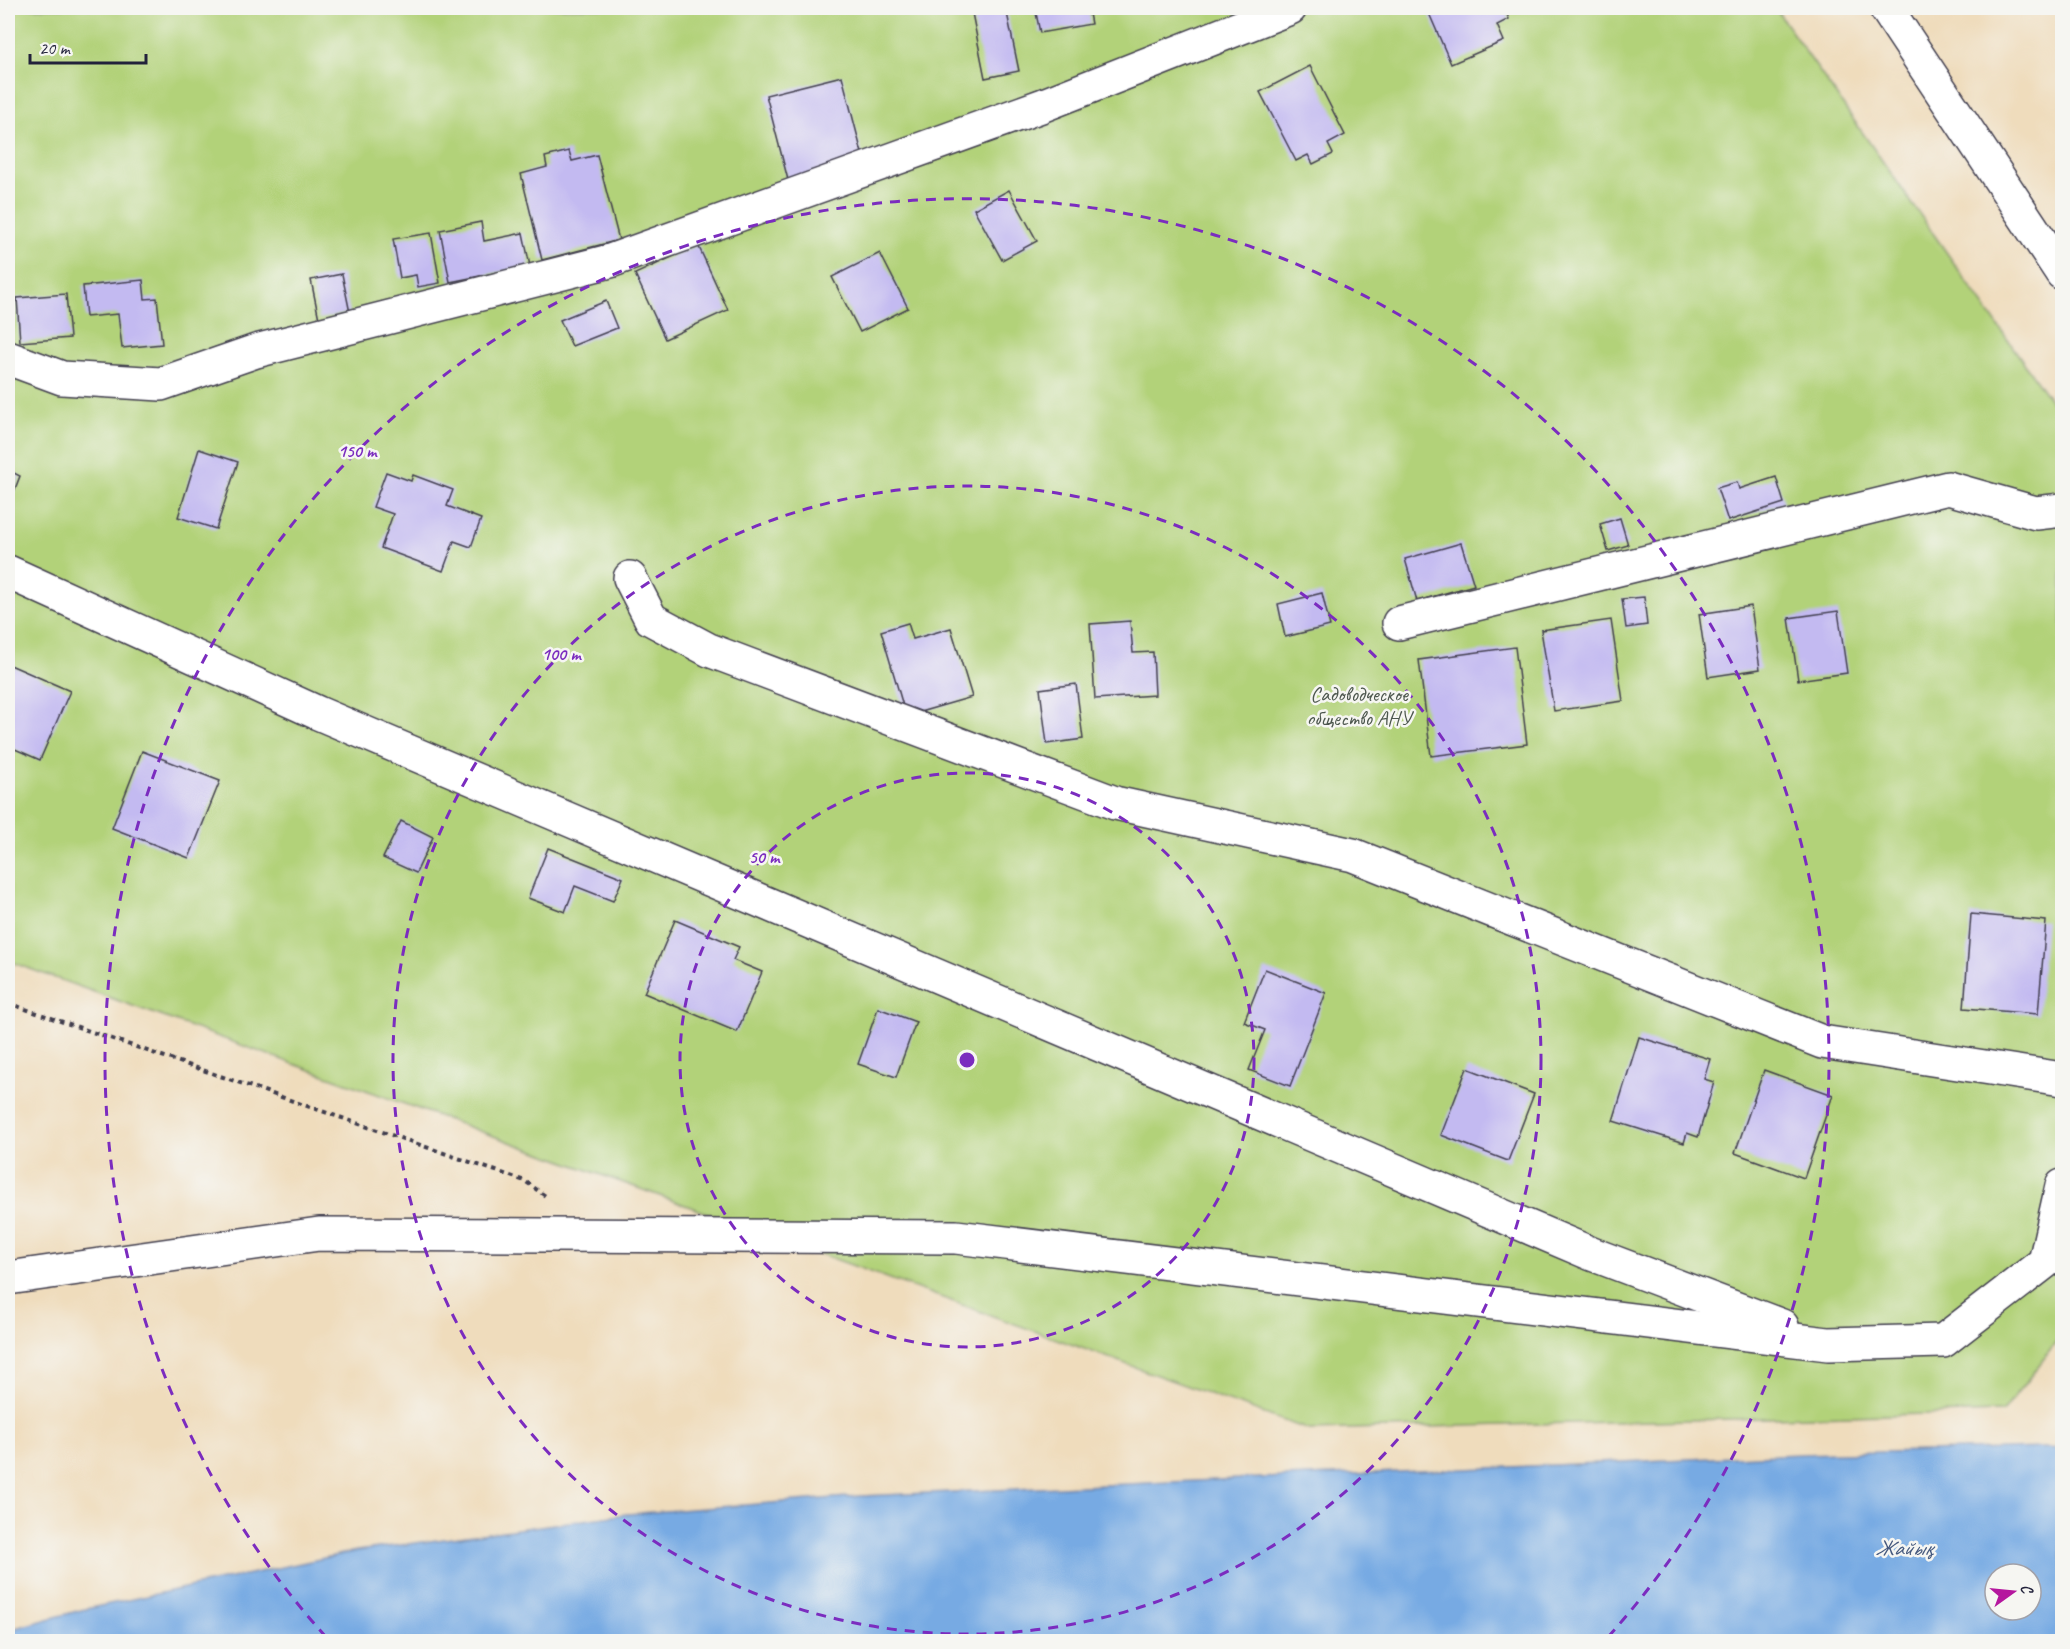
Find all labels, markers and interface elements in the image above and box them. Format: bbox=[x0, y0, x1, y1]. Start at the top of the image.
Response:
scale bar bbox=[30, 27, 146, 65]
text: 20 m bbox=[39, 37, 72, 59]
text: 150 m bbox=[338, 440, 378, 462]
text: 100 m bbox=[542, 643, 582, 665]
park label: Садоводческое общество АНУ bbox=[1307, 681, 1415, 731]
text: 50 m bbox=[749, 846, 781, 868]
centre of rings bbox=[957, 1050, 977, 1070]
water label: Жайық bbox=[1875, 1534, 1936, 1562]
north arrow bbox=[1983, 1562, 2043, 1622]
text: С bbox=[2016, 1582, 2038, 1597]

